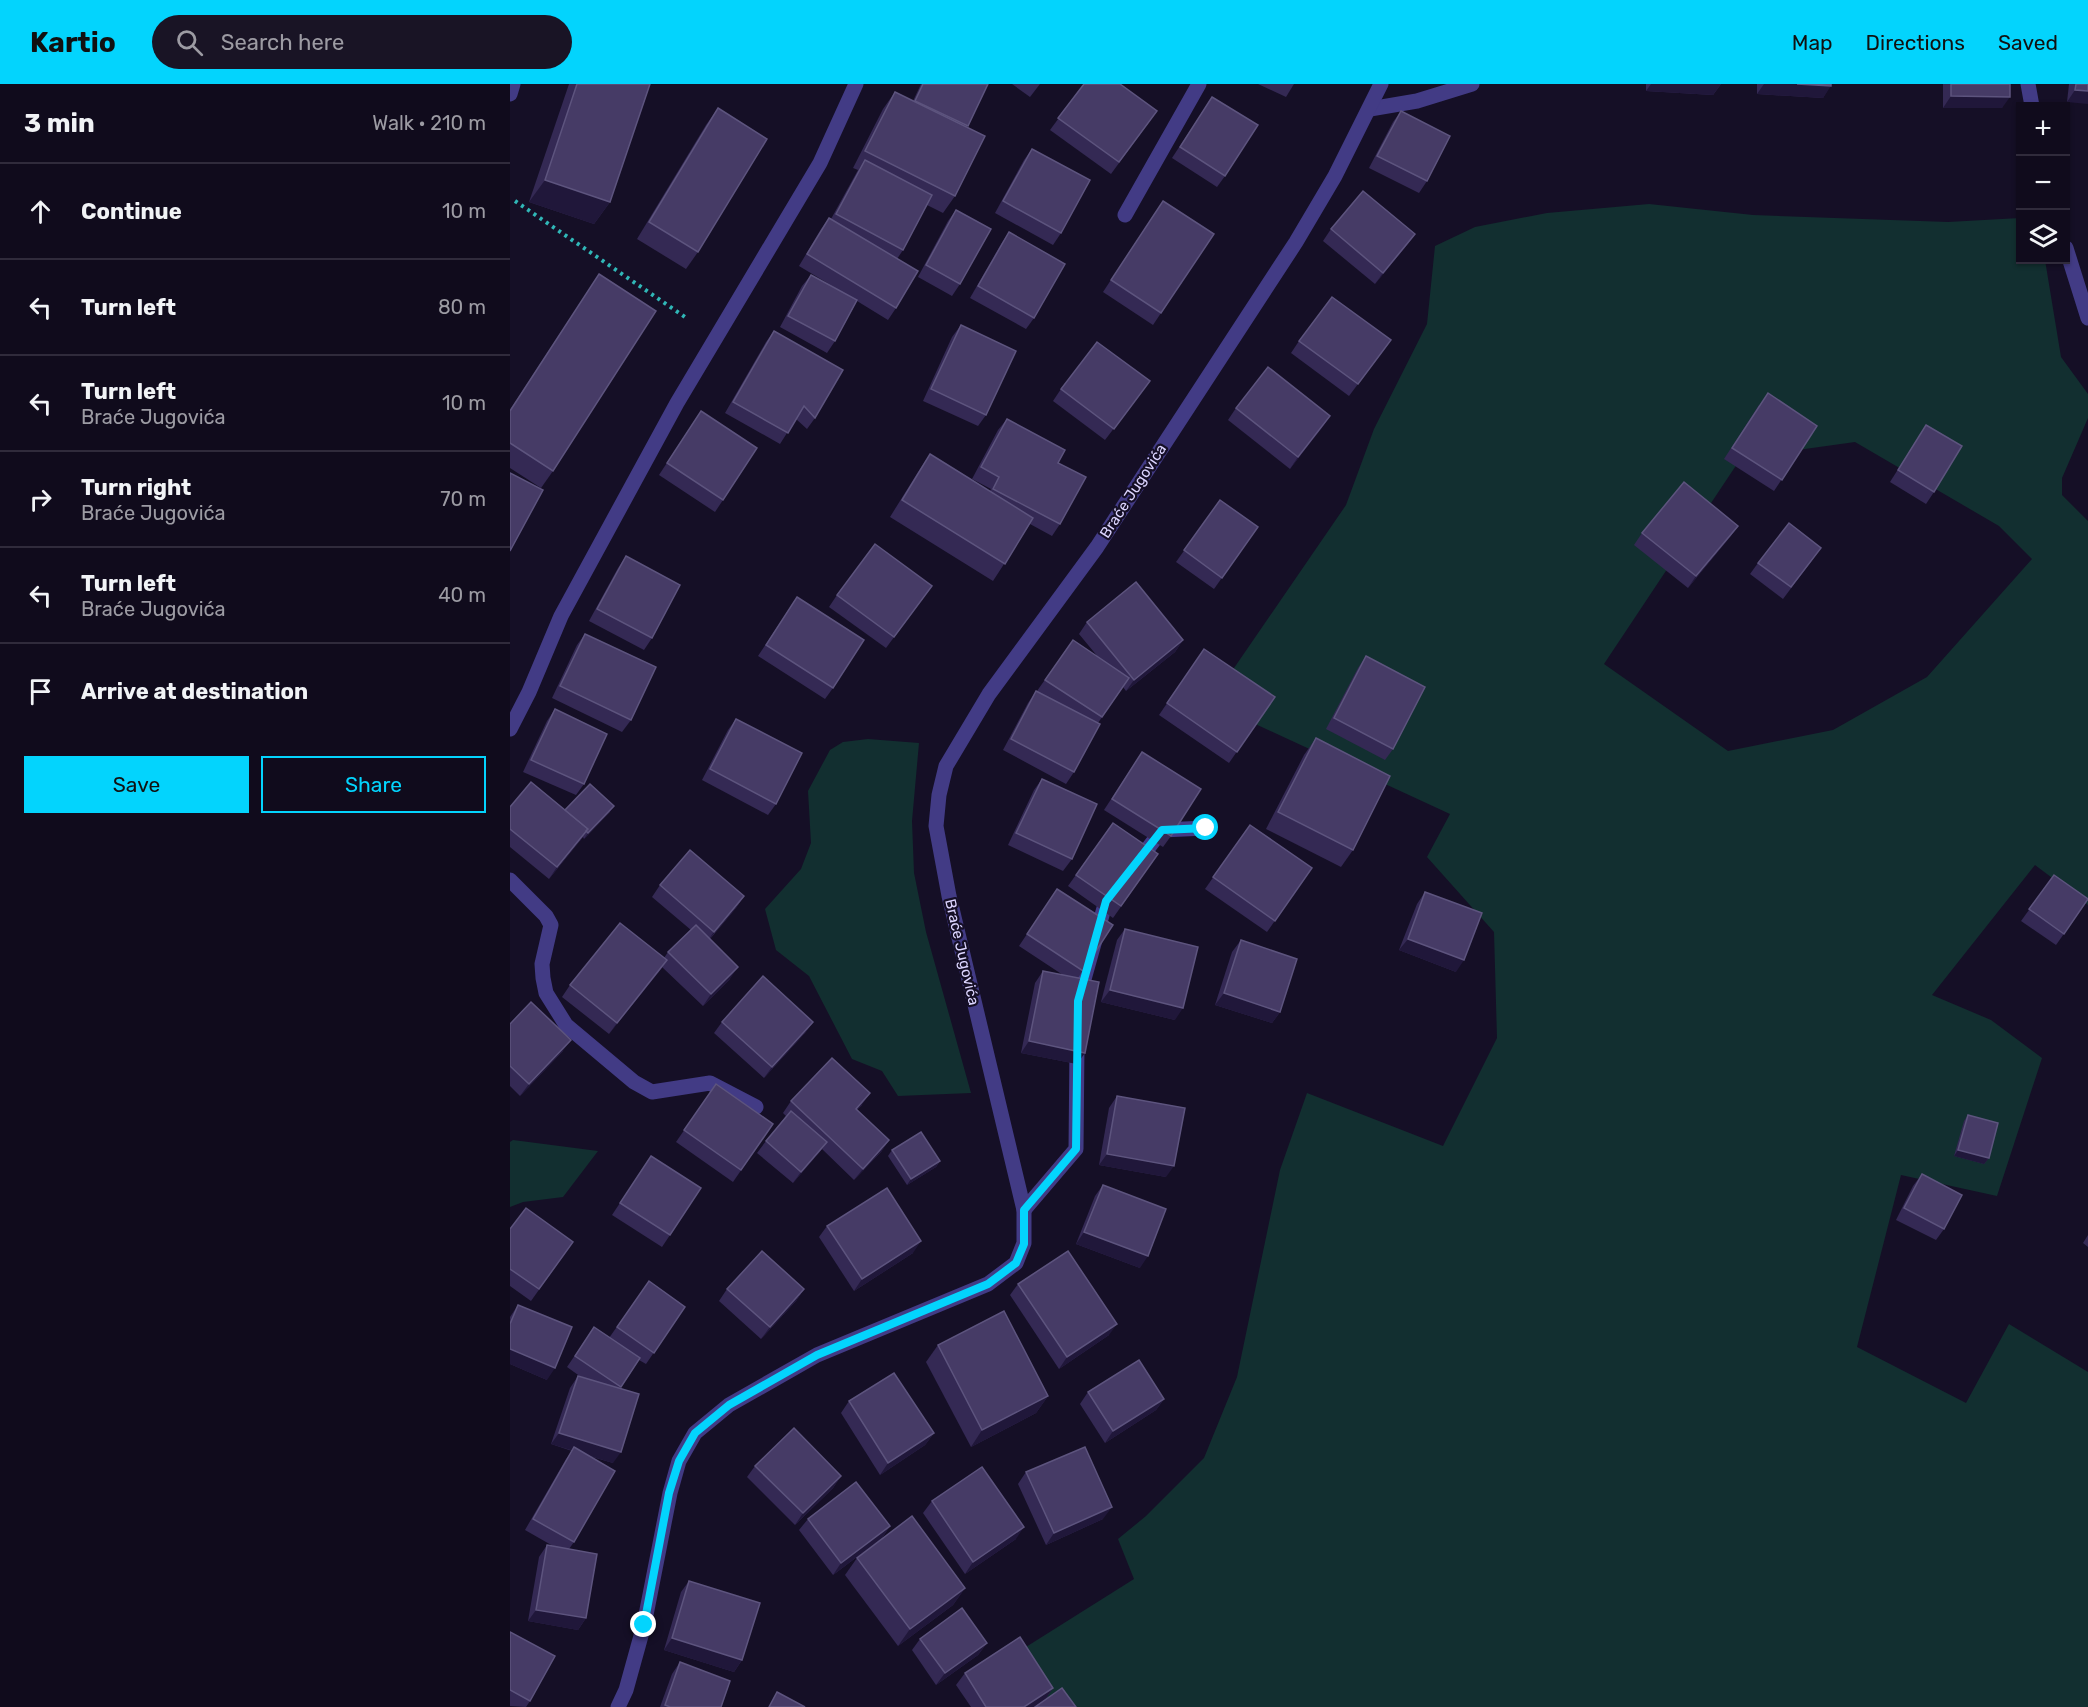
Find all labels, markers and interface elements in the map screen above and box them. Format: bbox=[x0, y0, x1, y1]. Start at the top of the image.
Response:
search box bbox=[152, 15, 572, 69]
text: Kartio bbox=[30, 26, 116, 59]
icon: search bbox=[173, 26, 206, 59]
text: Search here bbox=[221, 29, 344, 56]
text: Map bbox=[1792, 30, 1833, 55]
text: Directions bbox=[1866, 30, 1965, 55]
text: Saved bbox=[1998, 30, 2058, 55]
map controls bbox=[2016, 102, 2070, 264]
button: + bbox=[2016, 102, 2070, 156]
text: 3 min bbox=[24, 108, 95, 139]
text: Walk · 210 m bbox=[372, 111, 486, 135]
button: − bbox=[2016, 156, 2070, 210]
icon: ahead bbox=[24, 195, 57, 228]
text: Continue bbox=[81, 198, 182, 225]
text: 10 m bbox=[442, 199, 486, 223]
button: layers bbox=[2016, 210, 2070, 264]
icon: left bbox=[24, 291, 57, 324]
text: Turn left bbox=[81, 294, 176, 321]
text: 80 m bbox=[438, 295, 486, 319]
text: Turn left bbox=[81, 378, 176, 405]
icon: left bbox=[24, 387, 57, 420]
text: 10 m bbox=[442, 391, 486, 415]
text: Braće Jugovića bbox=[81, 405, 226, 429]
street label: Braće Jugovića bbox=[1096, 441, 1170, 541]
text: Turn right bbox=[81, 474, 191, 501]
icon: right bbox=[24, 483, 57, 516]
text: 70 m bbox=[440, 487, 486, 511]
text: Braće Jugovića bbox=[81, 501, 226, 525]
text: Turn left bbox=[81, 570, 176, 597]
icon: left bbox=[24, 579, 57, 612]
text: 40 m bbox=[438, 583, 486, 607]
text: Braće Jugovića bbox=[81, 597, 226, 621]
icon: arrive bbox=[24, 675, 57, 708]
text: Arrive at destination bbox=[81, 678, 308, 705]
button: Save bbox=[24, 756, 249, 813]
button: Share bbox=[261, 756, 486, 813]
route start bbox=[1192, 814, 1218, 840]
street label: Braće Jugovića bbox=[941, 897, 983, 1007]
route end bbox=[630, 1611, 656, 1637]

